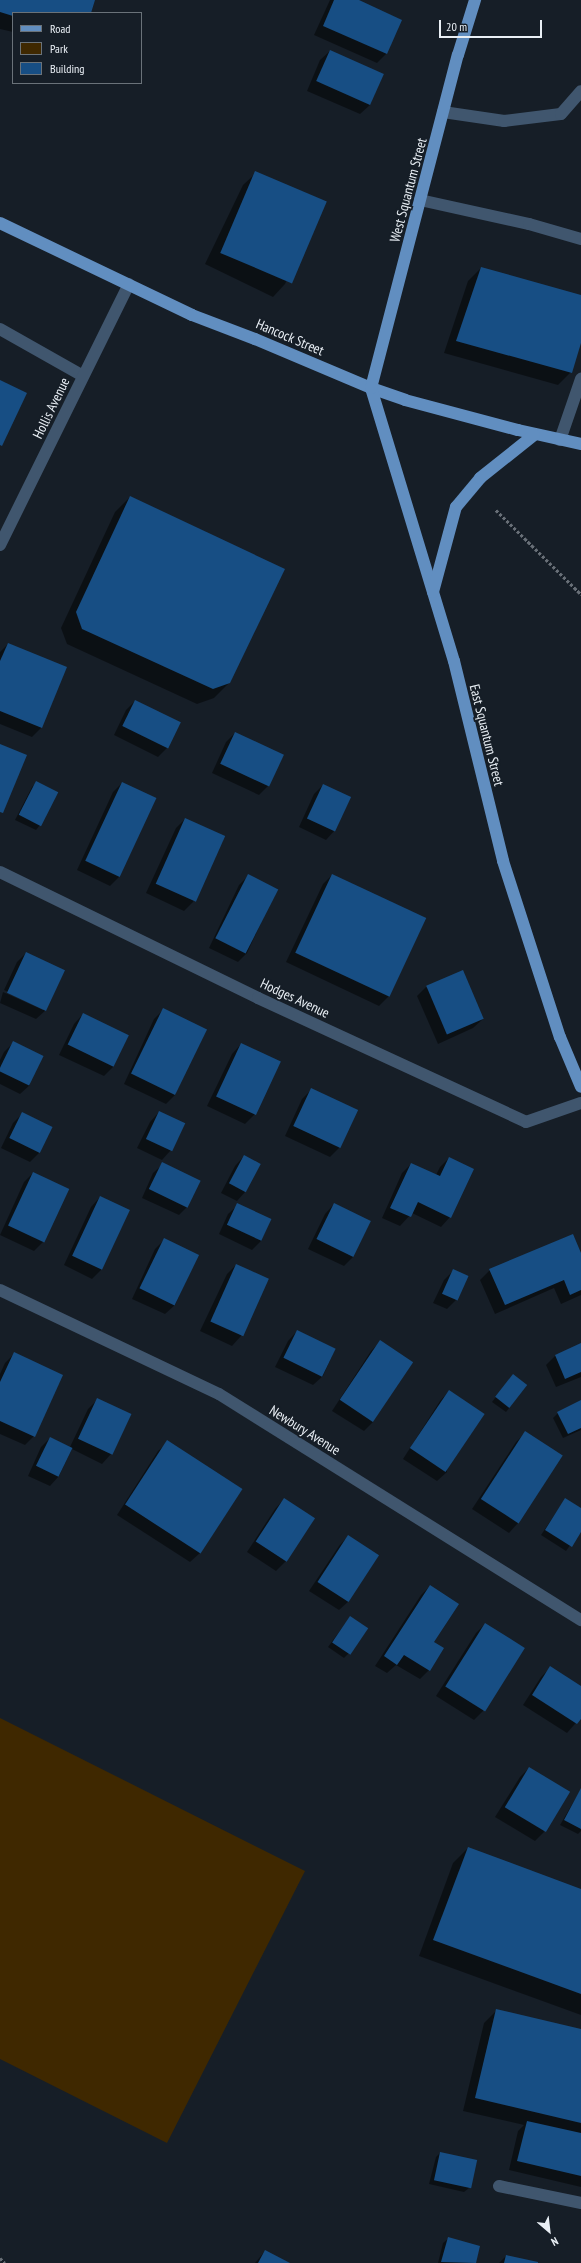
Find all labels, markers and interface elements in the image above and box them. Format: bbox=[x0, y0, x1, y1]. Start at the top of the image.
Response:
legend bbox=[12, 12, 142, 84]
scale bar bbox=[441, 12, 544, 38]
text: 20 m bbox=[446, 19, 467, 34]
text: Road bbox=[50, 21, 70, 36]
text: Park bbox=[50, 41, 68, 56]
text: Building bbox=[50, 61, 85, 76]
street label: West Squantum Street bbox=[386, 136, 430, 244]
street label: Hancock Street bbox=[253, 315, 327, 359]
street label: Hollis Avenue bbox=[29, 375, 73, 441]
street label: East Squantum Street bbox=[466, 683, 508, 787]
street label: Hodges Avenue bbox=[258, 975, 332, 1021]
street label: Newbury Avenue bbox=[266, 1401, 344, 1459]
north arrow bbox=[529, 2211, 569, 2251]
text: N bbox=[549, 2234, 561, 2249]

